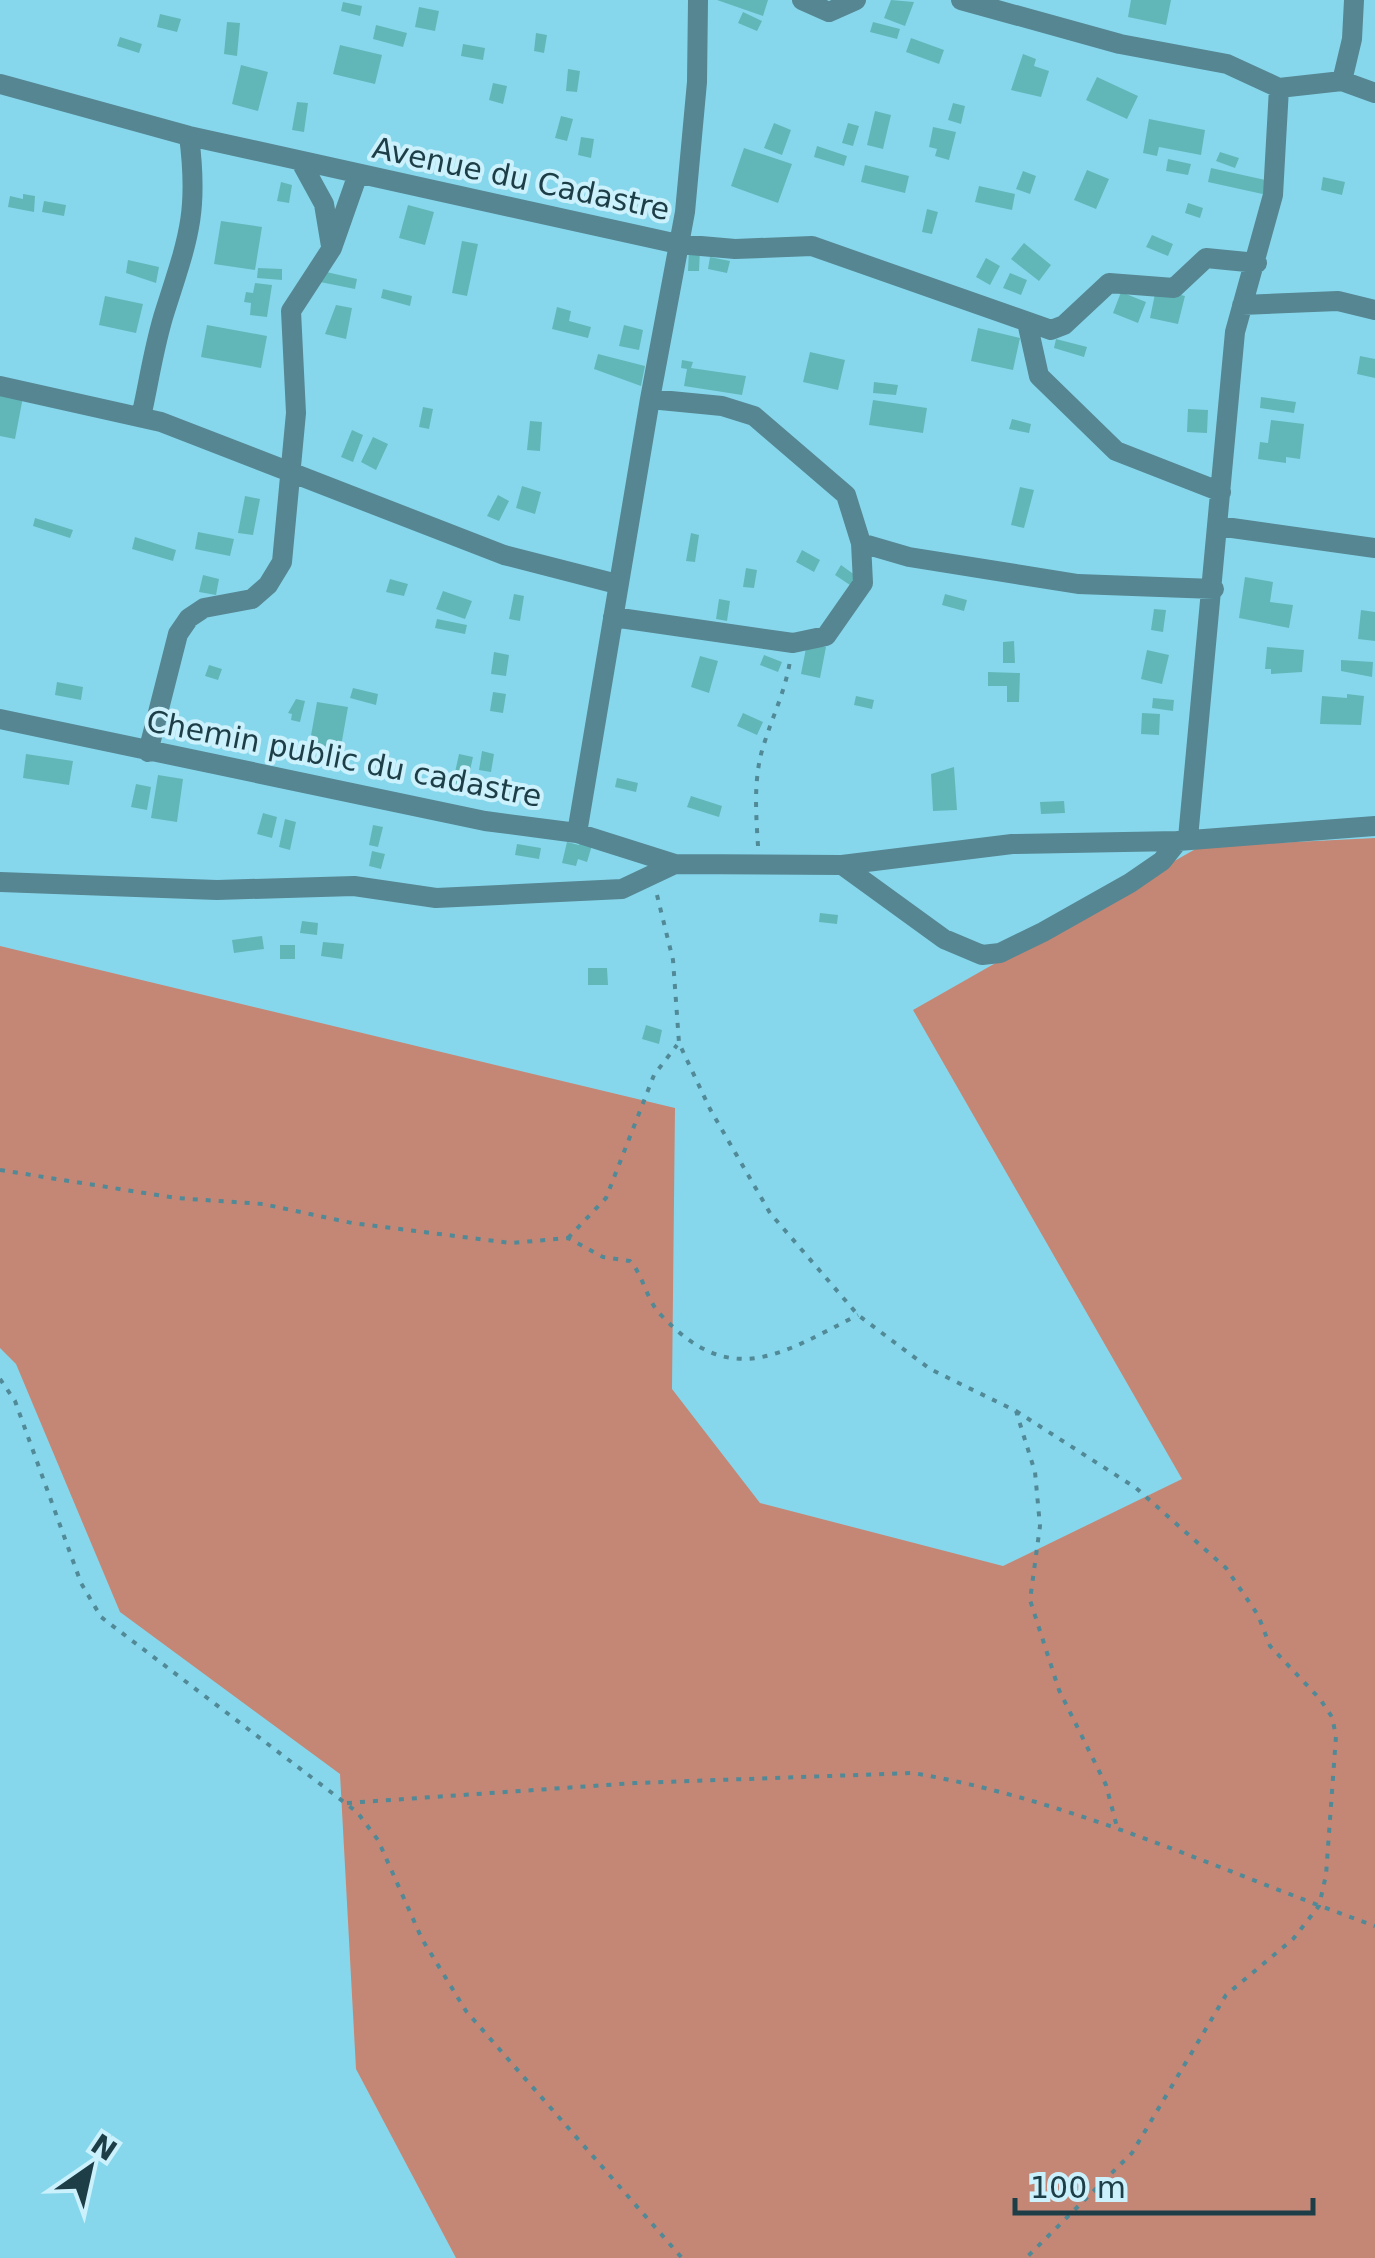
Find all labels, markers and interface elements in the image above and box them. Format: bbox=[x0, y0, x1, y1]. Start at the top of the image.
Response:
street label: Avenue du Cadastre bbox=[369, 130, 673, 227]
street label: Chemin public du cadastre bbox=[144, 703, 545, 814]
north arrow bbox=[40, 2118, 140, 2218]
text: N bbox=[85, 2127, 123, 2168]
scale bar bbox=[1015, 2153, 1312, 2215]
text: 100 m bbox=[1030, 2170, 1126, 2205]

